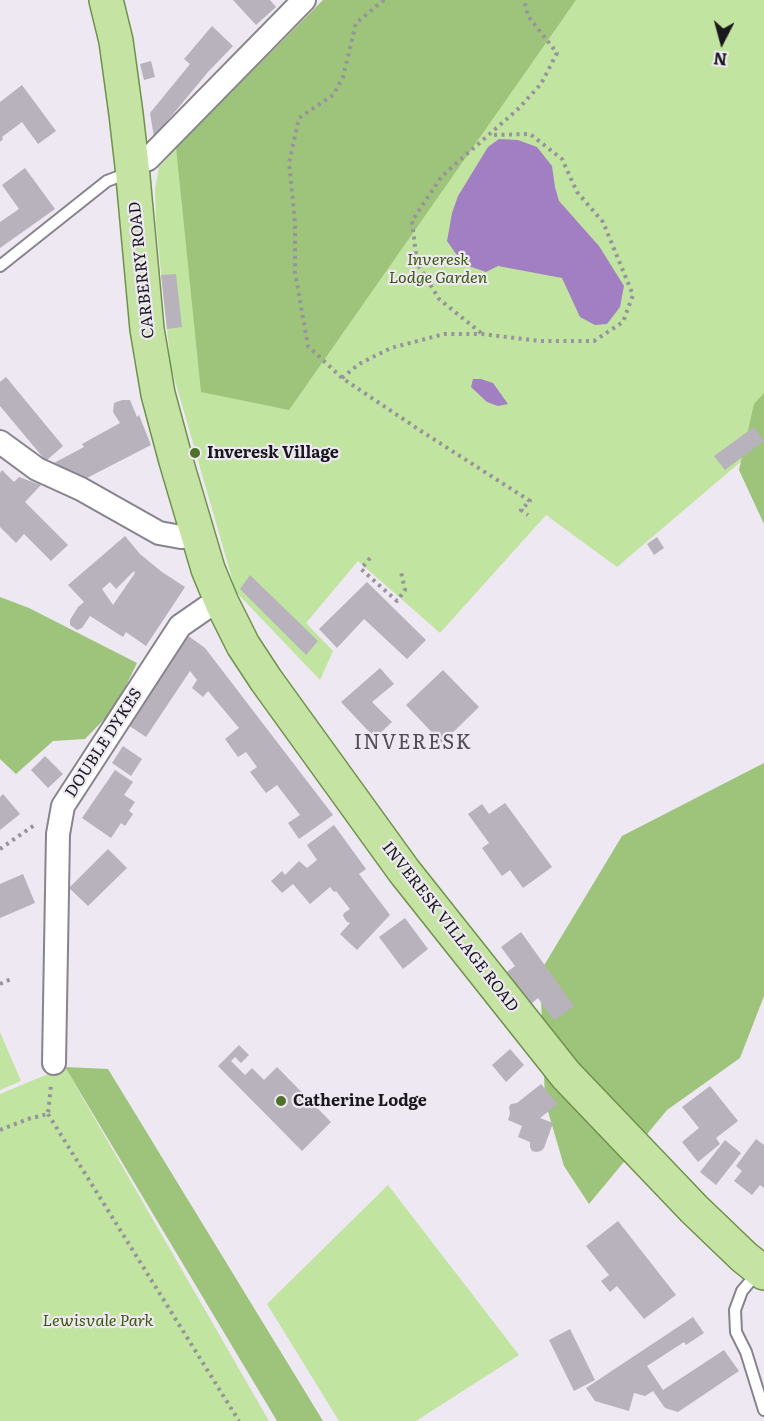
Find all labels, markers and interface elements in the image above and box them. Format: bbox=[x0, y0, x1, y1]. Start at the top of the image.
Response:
north arrow bbox=[692, 12, 752, 72]
text: N bbox=[712, 47, 728, 73]
street label: CARBERRY ROAD bbox=[125, 201, 159, 339]
park label: Inveresk Lodge Garden bbox=[389, 250, 487, 288]
place label: Inveresk Village bbox=[207, 443, 339, 463]
marker: Inveresk Village bbox=[188, 446, 202, 460]
street label: DOUBLE DYKES bbox=[62, 685, 146, 801]
district label: INVERESK bbox=[354, 731, 472, 755]
street label: INVERESK VILLAGE ROAD bbox=[378, 838, 522, 1016]
place label: Catherine Lodge bbox=[293, 1091, 427, 1111]
marker: Catherine Lodge bbox=[274, 1094, 288, 1108]
park label: Lewisvale Park bbox=[43, 1311, 153, 1331]

